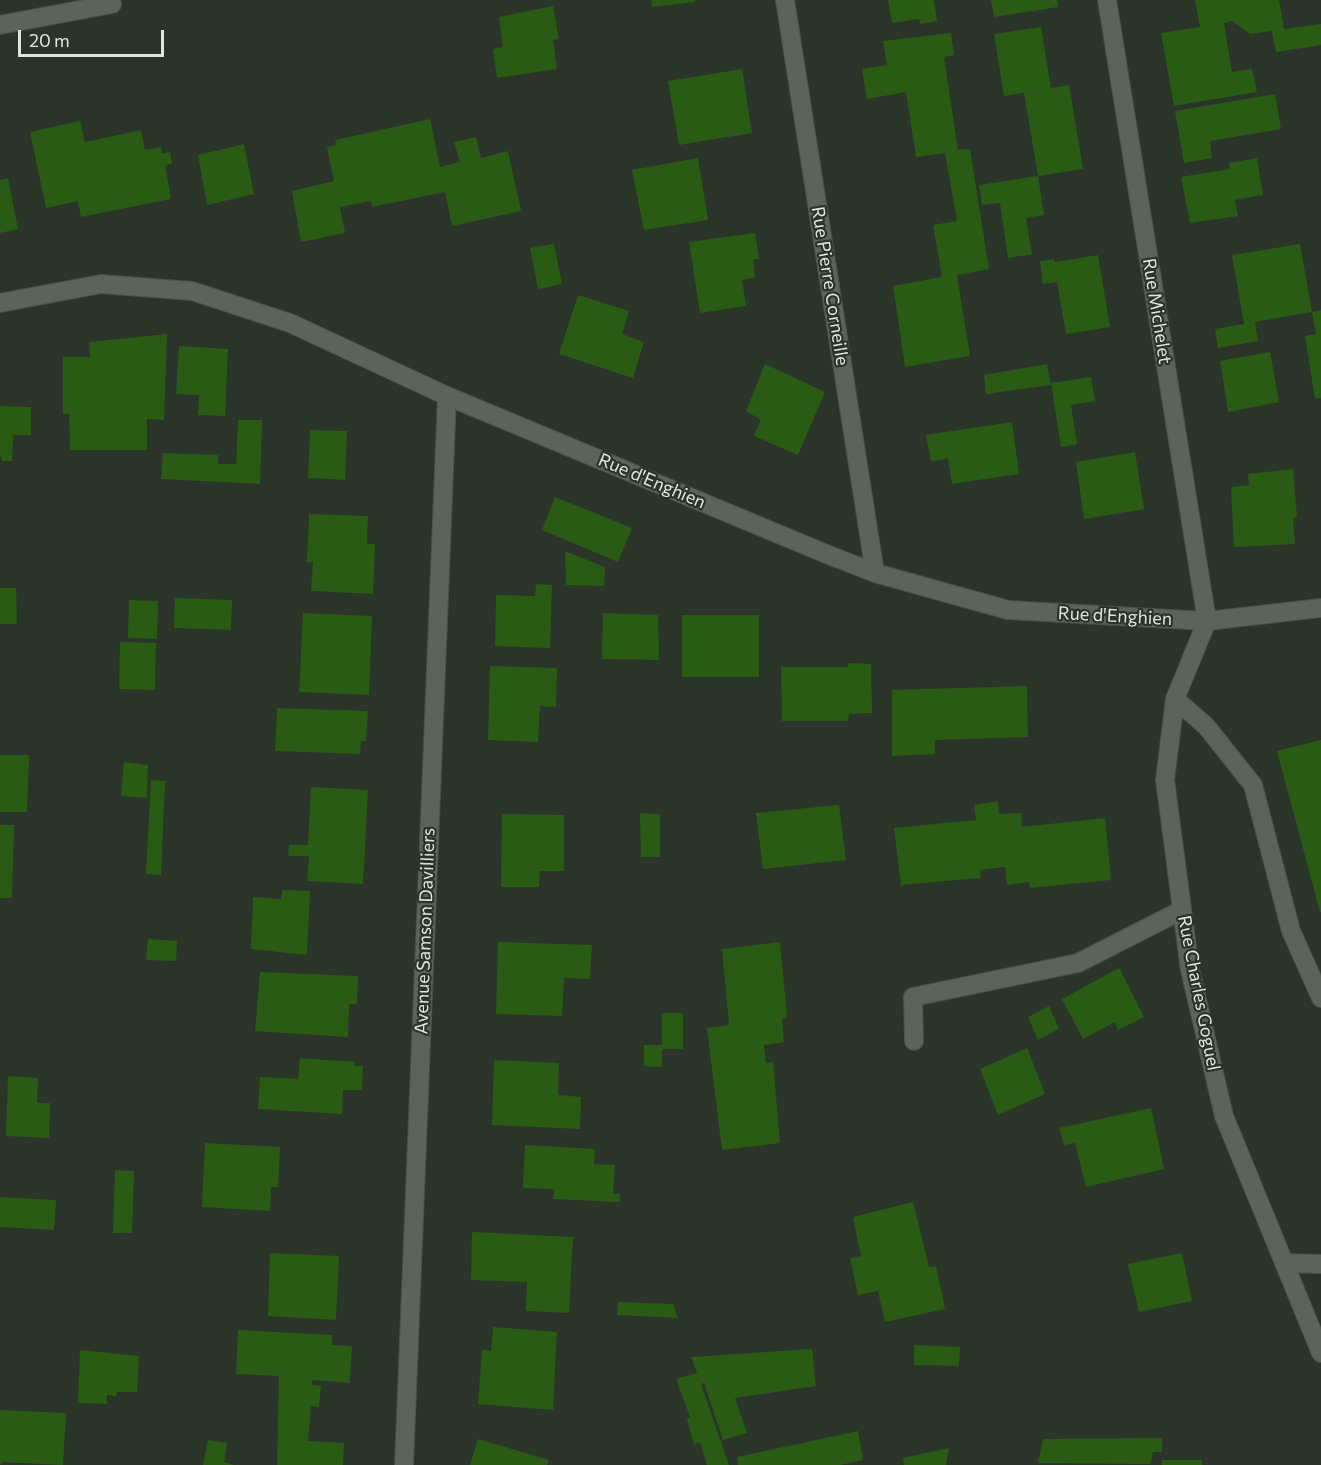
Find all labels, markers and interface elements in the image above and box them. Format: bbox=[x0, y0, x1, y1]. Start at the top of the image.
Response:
scale bar bbox=[21, 18, 166, 56]
text: 20 m bbox=[29, 29, 70, 51]
street label: Rue Pierre Corneille bbox=[807, 205, 853, 367]
street label: Rue Michelet bbox=[1138, 257, 1176, 365]
street label: Rue d'Enghien bbox=[595, 449, 709, 513]
street label: Rue d'Enghien bbox=[1057, 602, 1173, 630]
street label: Avenue Samson Davilliers bbox=[411, 827, 439, 1035]
street label: Rue Charles Goguel bbox=[1173, 914, 1225, 1072]

